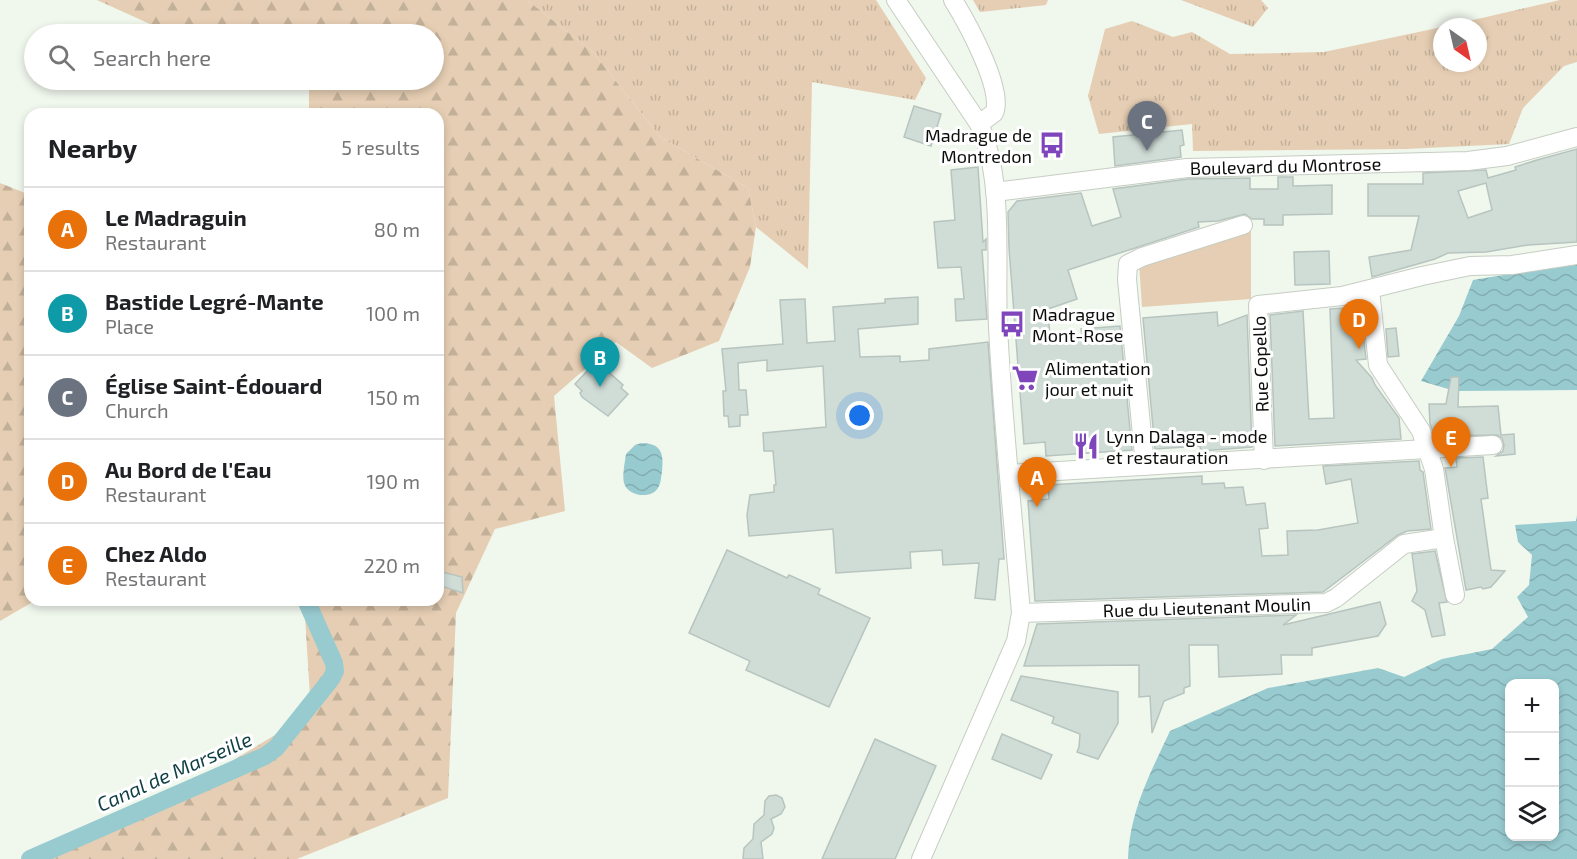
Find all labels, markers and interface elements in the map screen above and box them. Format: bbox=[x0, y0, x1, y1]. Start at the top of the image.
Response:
north arrow bbox=[1433, 18, 1487, 72]
search box bbox=[24, 24, 444, 90]
icon: search bbox=[45, 41, 78, 74]
text: Search here bbox=[93, 44, 211, 70]
pin: C bbox=[1128, 102, 1166, 151]
place label: Madrague de Montredon bbox=[925, 124, 1032, 167]
bus stop icon: Madrague de Montredon bbox=[1037, 130, 1067, 160]
text: Nearby bbox=[48, 132, 137, 163]
text: 5 results bbox=[341, 135, 420, 159]
street label: Boulevard du Montrose bbox=[1190, 152, 1381, 179]
text: Le Madraguin bbox=[105, 204, 247, 230]
text: A bbox=[61, 217, 74, 241]
text: 80 m bbox=[374, 217, 420, 241]
text: Restaurant bbox=[105, 230, 206, 254]
text: Bastide Legré-Mante bbox=[105, 288, 324, 314]
pin: D bbox=[1340, 300, 1378, 349]
text: B bbox=[61, 301, 74, 325]
text: 100 m bbox=[366, 301, 420, 325]
place label: Madrague Mont-Rose bbox=[1032, 303, 1123, 346]
bus stop icon: Madrague Mont-Rose bbox=[997, 309, 1027, 339]
text: Place bbox=[105, 314, 154, 338]
street label: Rue Copello bbox=[1247, 315, 1273, 413]
pin: B bbox=[580, 338, 620, 387]
place label: Alimentation jour et nuit bbox=[1045, 357, 1151, 400]
supermarket icon: Alimentation jour et nuit bbox=[1010, 363, 1040, 393]
text: Église Saint-Édouard bbox=[105, 372, 322, 398]
text: C bbox=[62, 385, 73, 409]
text: 150 m bbox=[367, 385, 420, 409]
text: Church bbox=[105, 398, 169, 422]
your location bbox=[845, 401, 874, 430]
pin: E bbox=[1432, 418, 1470, 467]
place label: Lynn Dalaga - mode et restauration bbox=[1106, 425, 1267, 468]
restaurant icon: Lynn Dalaga - mode et restauration bbox=[1071, 431, 1101, 461]
text: Au Bord de l'Eau bbox=[105, 456, 272, 482]
pin: A bbox=[1018, 458, 1056, 507]
text: D bbox=[61, 469, 74, 493]
text: 190 m bbox=[367, 469, 420, 493]
text: Restaurant bbox=[105, 482, 206, 506]
text: Chez Aldo bbox=[105, 540, 207, 566]
text: E bbox=[62, 553, 73, 577]
text: 220 m bbox=[363, 553, 420, 577]
text: Restaurant bbox=[105, 566, 206, 590]
street label: Rue du Lieutenant Moulin bbox=[1103, 592, 1311, 621]
map controls bbox=[1505, 679, 1559, 841]
button: + bbox=[1505, 679, 1559, 733]
water label: Canal de Marseille bbox=[93, 726, 256, 816]
button: − bbox=[1505, 733, 1559, 787]
button: layers bbox=[1505, 787, 1559, 841]

